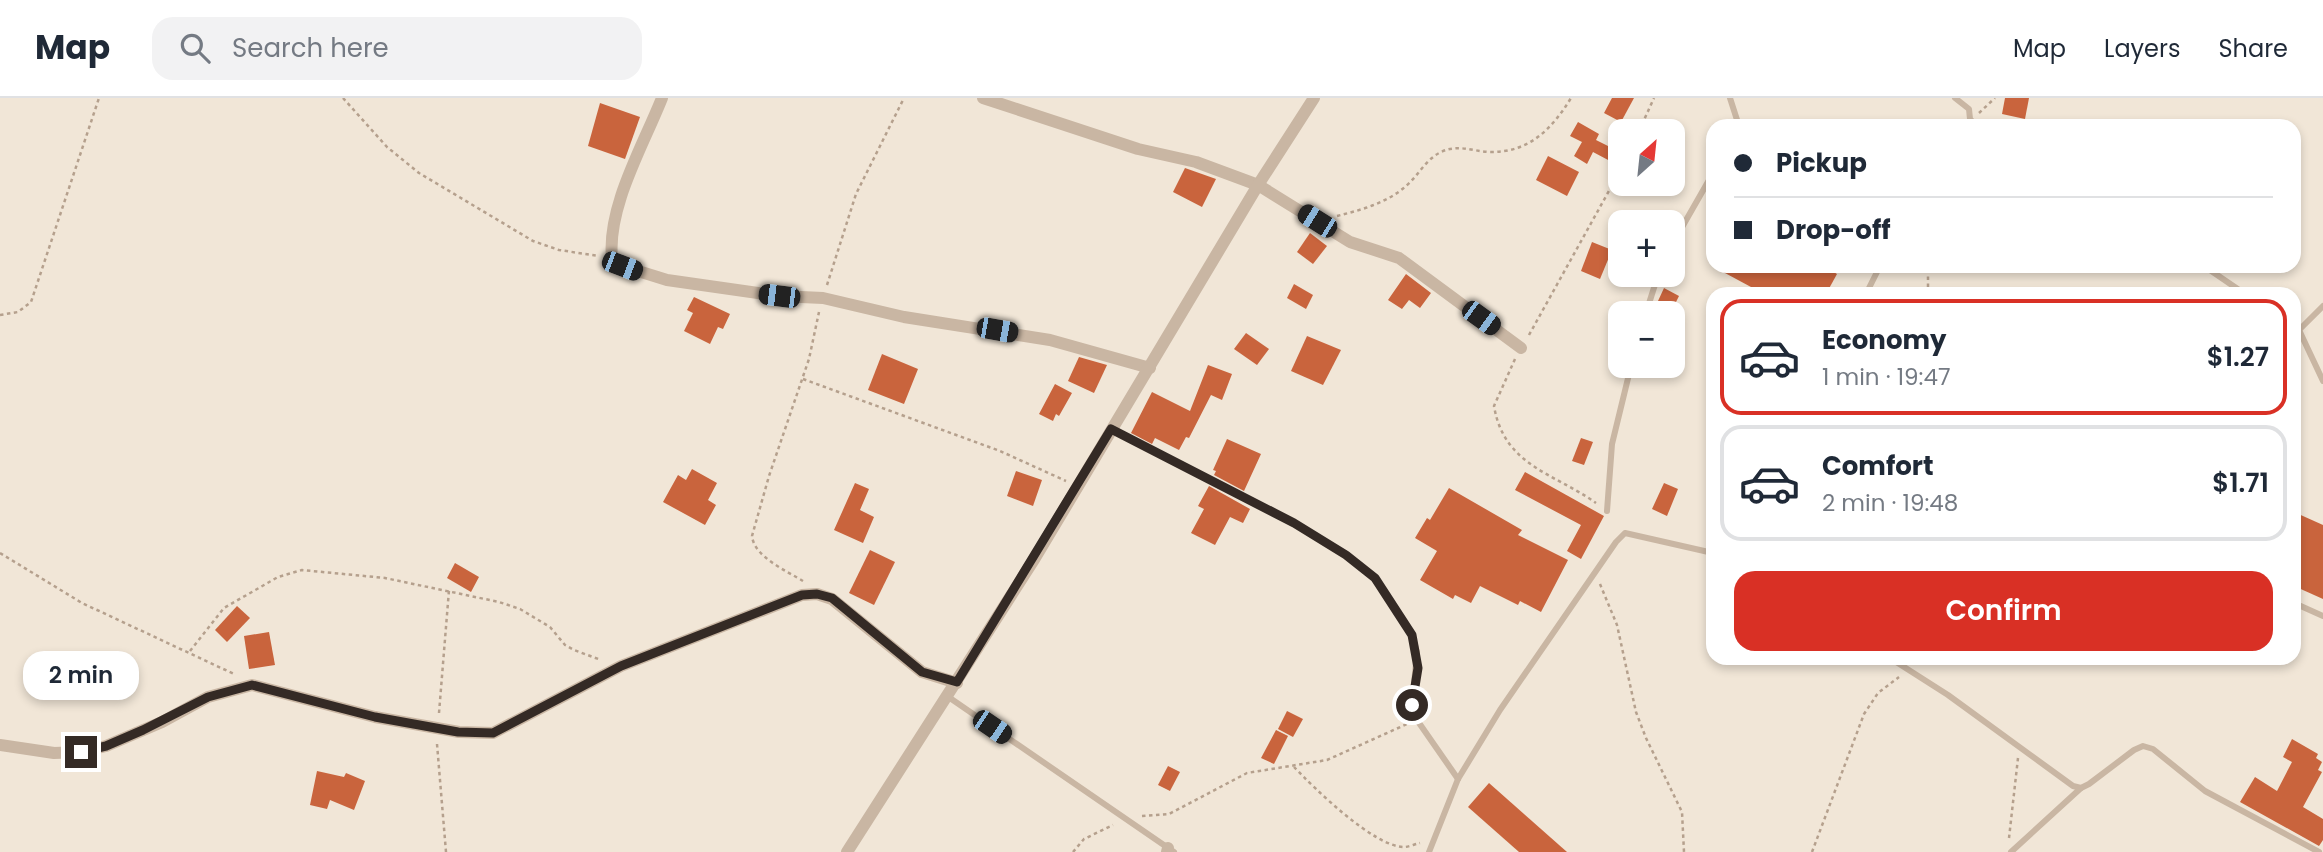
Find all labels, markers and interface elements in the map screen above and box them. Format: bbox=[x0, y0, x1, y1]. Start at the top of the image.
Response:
search box bbox=[152, 17, 642, 80]
text: Map bbox=[35, 24, 110, 71]
icon: search bbox=[176, 29, 214, 67]
text: Search here bbox=[232, 30, 389, 66]
text: Map bbox=[2013, 32, 2066, 65]
text: Layers bbox=[2104, 32, 2180, 65]
text: Share bbox=[2218, 32, 2288, 65]
north arrow bbox=[1608, 119, 1685, 196]
map controls bbox=[1608, 119, 1685, 378]
text: Pickup bbox=[1776, 145, 1867, 181]
car bbox=[1294, 201, 1341, 241]
button: + bbox=[1608, 210, 1685, 287]
text: Drop-off bbox=[1776, 212, 1891, 248]
car bbox=[599, 249, 646, 283]
car bbox=[757, 283, 802, 309]
car bbox=[1458, 297, 1505, 339]
button: − bbox=[1608, 301, 1685, 378]
car bbox=[975, 316, 1020, 344]
text: Economy bbox=[1822, 322, 1946, 358]
icon: car bbox=[1738, 326, 1801, 389]
text: $1.27 bbox=[2207, 339, 2269, 375]
text: 1 min · 19:47 bbox=[1822, 361, 1951, 393]
text: Comfort bbox=[1822, 448, 1934, 484]
icon: car bbox=[1738, 452, 1801, 515]
text: $1.71 bbox=[2212, 465, 2269, 501]
text: 2 min · 19:48 bbox=[1822, 487, 1958, 519]
button: Confirm bbox=[1734, 571, 2273, 651]
callout: 2 min bbox=[23, 650, 139, 700]
text: 2 min bbox=[49, 659, 113, 691]
route start bbox=[1396, 689, 1428, 721]
car bbox=[969, 707, 1016, 747]
route end bbox=[65, 736, 97, 768]

